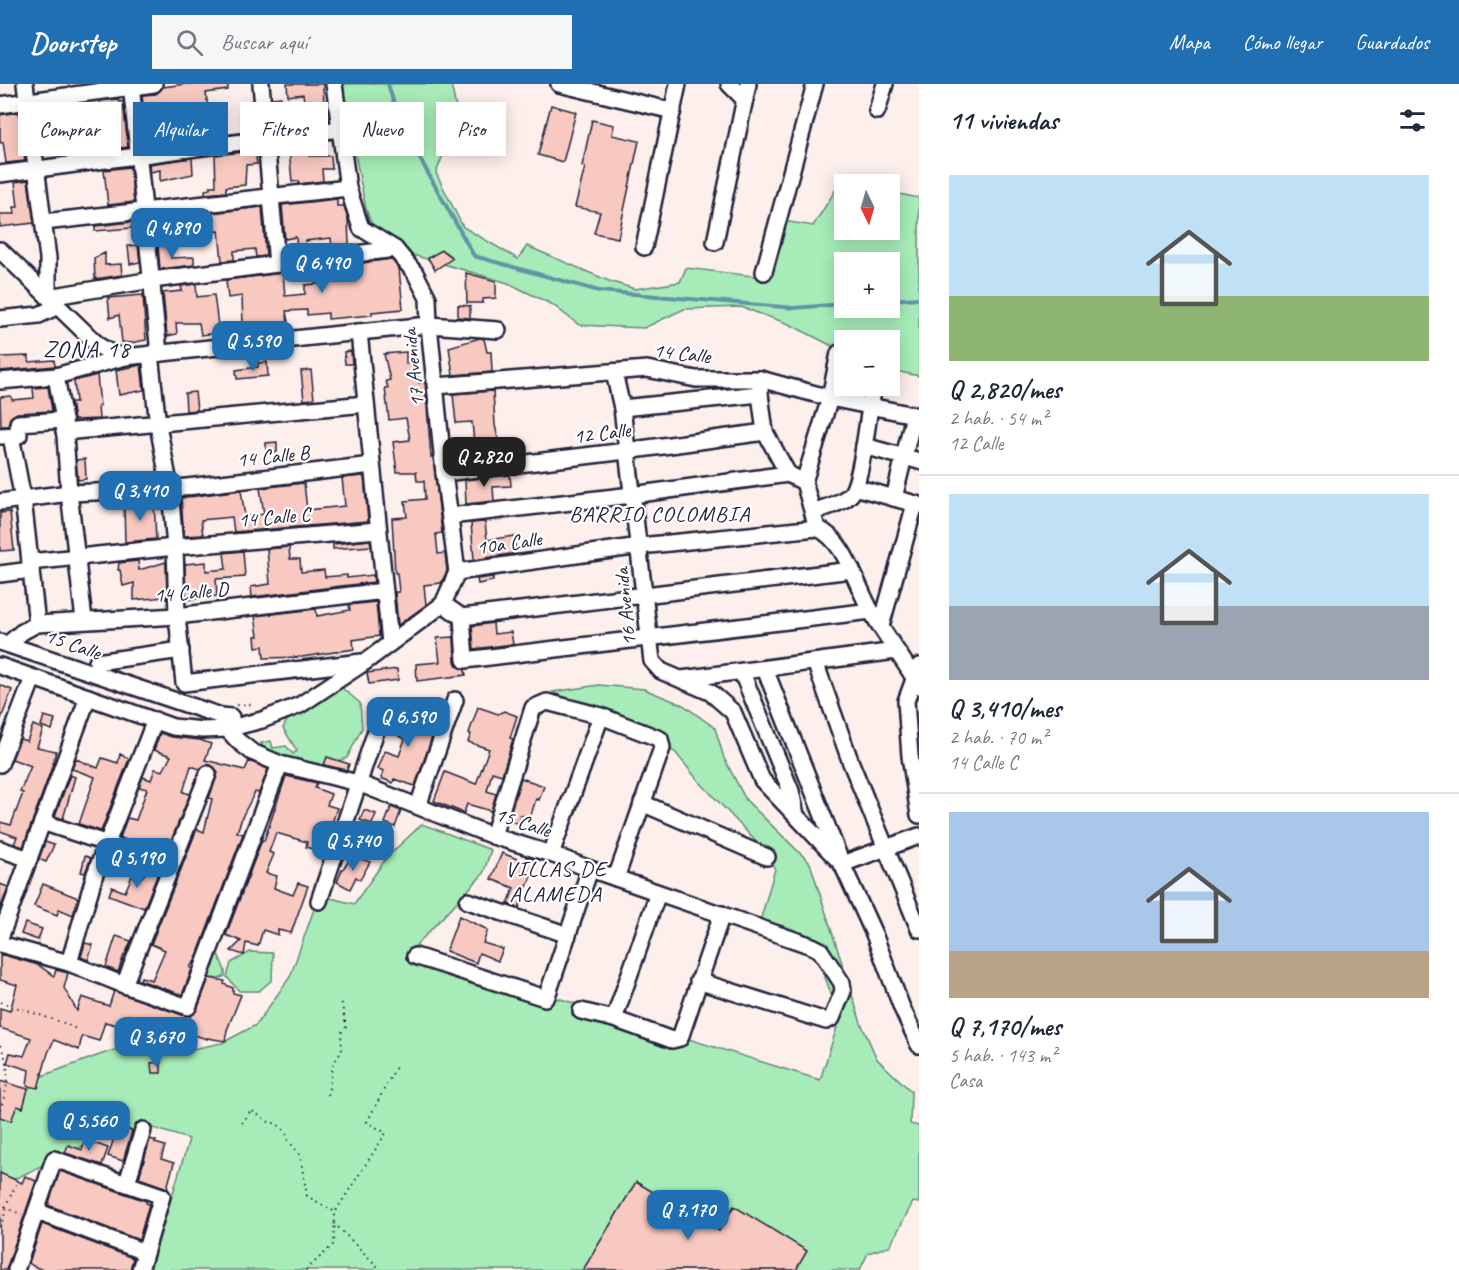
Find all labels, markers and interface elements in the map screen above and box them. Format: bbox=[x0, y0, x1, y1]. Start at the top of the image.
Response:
search box bbox=[152, 15, 572, 69]
text: Doorstep bbox=[30, 25, 116, 60]
icon: search bbox=[173, 26, 206, 59]
text: Buscar aquí bbox=[221, 28, 307, 56]
text: Mapa bbox=[1169, 29, 1210, 55]
text: Cómo llegar bbox=[1243, 29, 1322, 55]
text: Guardados bbox=[1355, 29, 1429, 55]
chip: Comprar bbox=[18, 102, 121, 156]
chip: Alquilar bbox=[133, 102, 228, 156]
chip: Filtros bbox=[240, 102, 328, 156]
chip: Nuevo bbox=[340, 102, 424, 156]
chip: Piso bbox=[436, 102, 506, 156]
text: 11 viviendas bbox=[949, 104, 1058, 137]
icon: filters bbox=[1396, 104, 1429, 137]
north arrow bbox=[834, 174, 900, 240]
map controls bbox=[834, 174, 900, 396]
pin: Q 4,890 bbox=[117, 208, 227, 259]
icon: home bbox=[1135, 214, 1243, 322]
text: Q 4,890 bbox=[145, 215, 199, 240]
pin: Q 6,490 bbox=[267, 243, 377, 294]
text: Q 6,490 bbox=[295, 250, 349, 275]
button: + bbox=[834, 252, 900, 318]
pin: Q 5,590 bbox=[198, 321, 308, 372]
street label: 17 Avenida bbox=[396, 325, 430, 408]
text: Q 5,590 bbox=[226, 328, 280, 353]
button: − bbox=[834, 330, 900, 396]
district label: ZONA 18 bbox=[43, 334, 132, 364]
street label: 14 Calle bbox=[652, 337, 713, 370]
text: Q 2,820/mes bbox=[949, 373, 1061, 406]
text: 2 hab. · 54 m² bbox=[949, 406, 1047, 431]
street label: 12 Calle bbox=[572, 416, 633, 449]
text: 12 Calle bbox=[949, 431, 1003, 456]
pin: Q 2,820 bbox=[429, 437, 539, 488]
street label: 14 Calle B bbox=[235, 439, 313, 473]
text: Q 2,820 bbox=[457, 444, 511, 469]
pin: Q 3,410 bbox=[85, 471, 195, 522]
text: Q 3,410 bbox=[113, 478, 167, 503]
district label: BARRIO COLOMBIA bbox=[569, 500, 751, 528]
street label: 14 Calle C bbox=[237, 501, 314, 533]
street label: 10a Calle bbox=[475, 525, 544, 560]
icon: home bbox=[1135, 533, 1243, 641]
street label: 16 Avenida bbox=[608, 564, 642, 647]
street label: 14 Calle D bbox=[153, 576, 231, 608]
street label: 15 Calle bbox=[42, 622, 105, 666]
text: Q 3,410/mes bbox=[949, 692, 1061, 725]
pin: Q 6,590 bbox=[353, 697, 463, 748]
text: Q 6,590 bbox=[381, 704, 435, 729]
text: 2 hab. · 70 m² bbox=[949, 725, 1047, 750]
text: 14 Calle C bbox=[949, 750, 1018, 775]
street label: 15 Calle bbox=[492, 801, 555, 844]
pin: Q 5,740 bbox=[298, 821, 408, 872]
text: Q 5,740 bbox=[326, 828, 380, 853]
pin: Q 5,190 bbox=[82, 838, 192, 889]
text: Q 5,190 bbox=[110, 845, 164, 870]
icon: home bbox=[1135, 851, 1243, 959]
district label: VILLAS DE ALAMEDA bbox=[505, 855, 609, 908]
text: Q 7,170/mes bbox=[949, 1010, 1061, 1043]
pin: Q 3,670 bbox=[101, 1017, 211, 1068]
text: Q 3,670 bbox=[129, 1024, 183, 1049]
text: 5 hab. · 143 m² bbox=[949, 1043, 1056, 1068]
text: Casa bbox=[949, 1068, 982, 1093]
pin: Q 5,560 bbox=[34, 1101, 144, 1152]
text: Q 5,560 bbox=[62, 1108, 116, 1133]
pin: Q 7,170 bbox=[633, 1190, 743, 1241]
text: Q 7,170 bbox=[661, 1197, 715, 1222]

